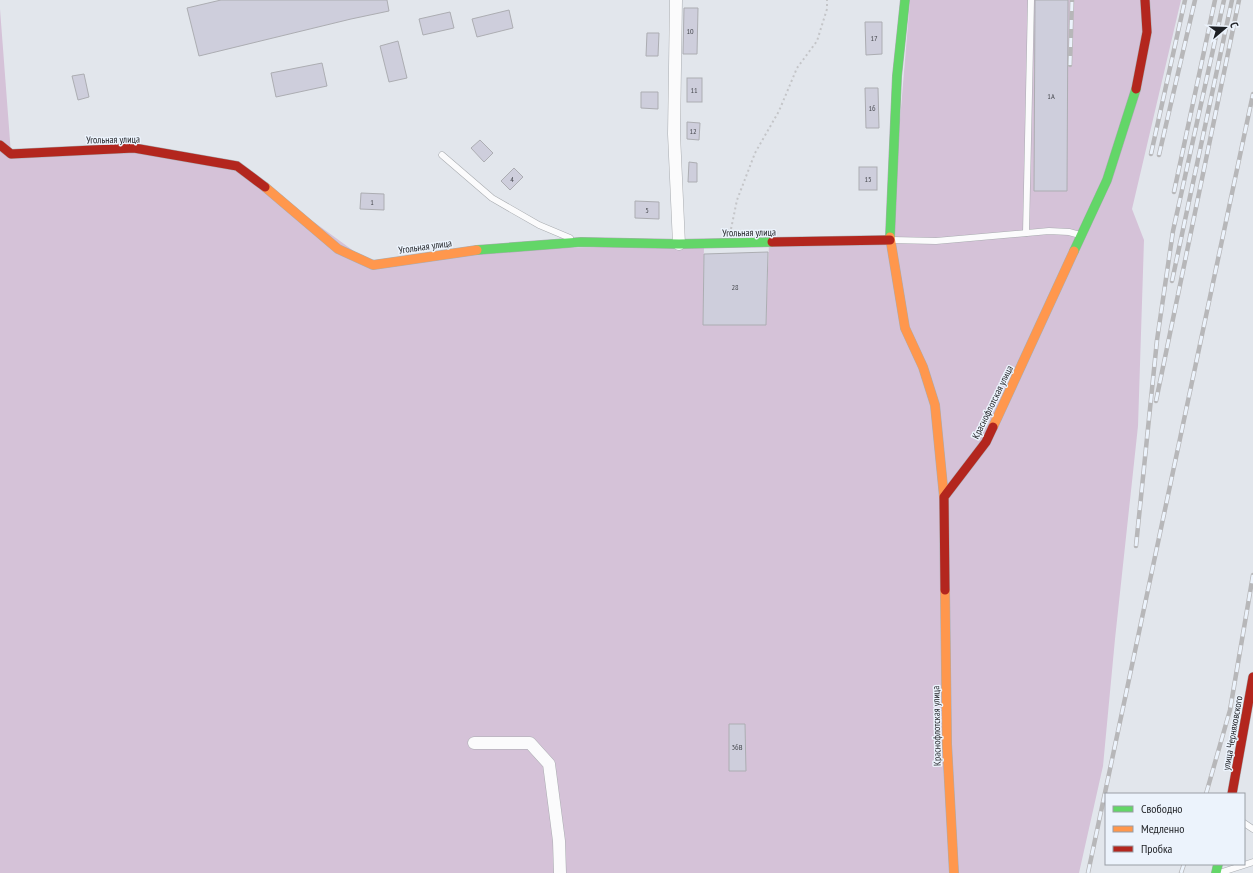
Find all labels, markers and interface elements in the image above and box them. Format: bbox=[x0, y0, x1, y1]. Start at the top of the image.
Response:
north arrow bbox=[1205, 8, 1245, 48]
text: С bbox=[1227, 20, 1242, 29]
house number: 10 bbox=[686, 26, 694, 36]
house number: 17 bbox=[870, 33, 878, 43]
house number: 11 bbox=[690, 85, 698, 95]
house number: 1А bbox=[1047, 91, 1055, 101]
house number: 16 bbox=[868, 103, 876, 113]
house number: 12 bbox=[689, 126, 697, 136]
street label: Угольная улица bbox=[86, 133, 140, 146]
house number: 4 bbox=[510, 174, 514, 184]
house number: 15 bbox=[864, 174, 872, 184]
house number: 1 bbox=[370, 197, 374, 207]
house number: 5 bbox=[645, 205, 649, 215]
street label: Угольная улица bbox=[722, 226, 776, 239]
street label: Угольная улица bbox=[397, 236, 453, 257]
house number: 28 bbox=[731, 282, 739, 292]
street label: Краснофлотская улица bbox=[969, 363, 1016, 441]
street label: Краснофлотская улица bbox=[929, 686, 944, 766]
street label: улица Черняховского bbox=[1220, 695, 1245, 771]
house number: 36В bbox=[732, 742, 743, 752]
legend bbox=[1105, 793, 1245, 865]
text: Свободно bbox=[1141, 801, 1183, 816]
text: Медленно bbox=[1141, 821, 1184, 836]
text: Пробка bbox=[1141, 841, 1173, 856]

